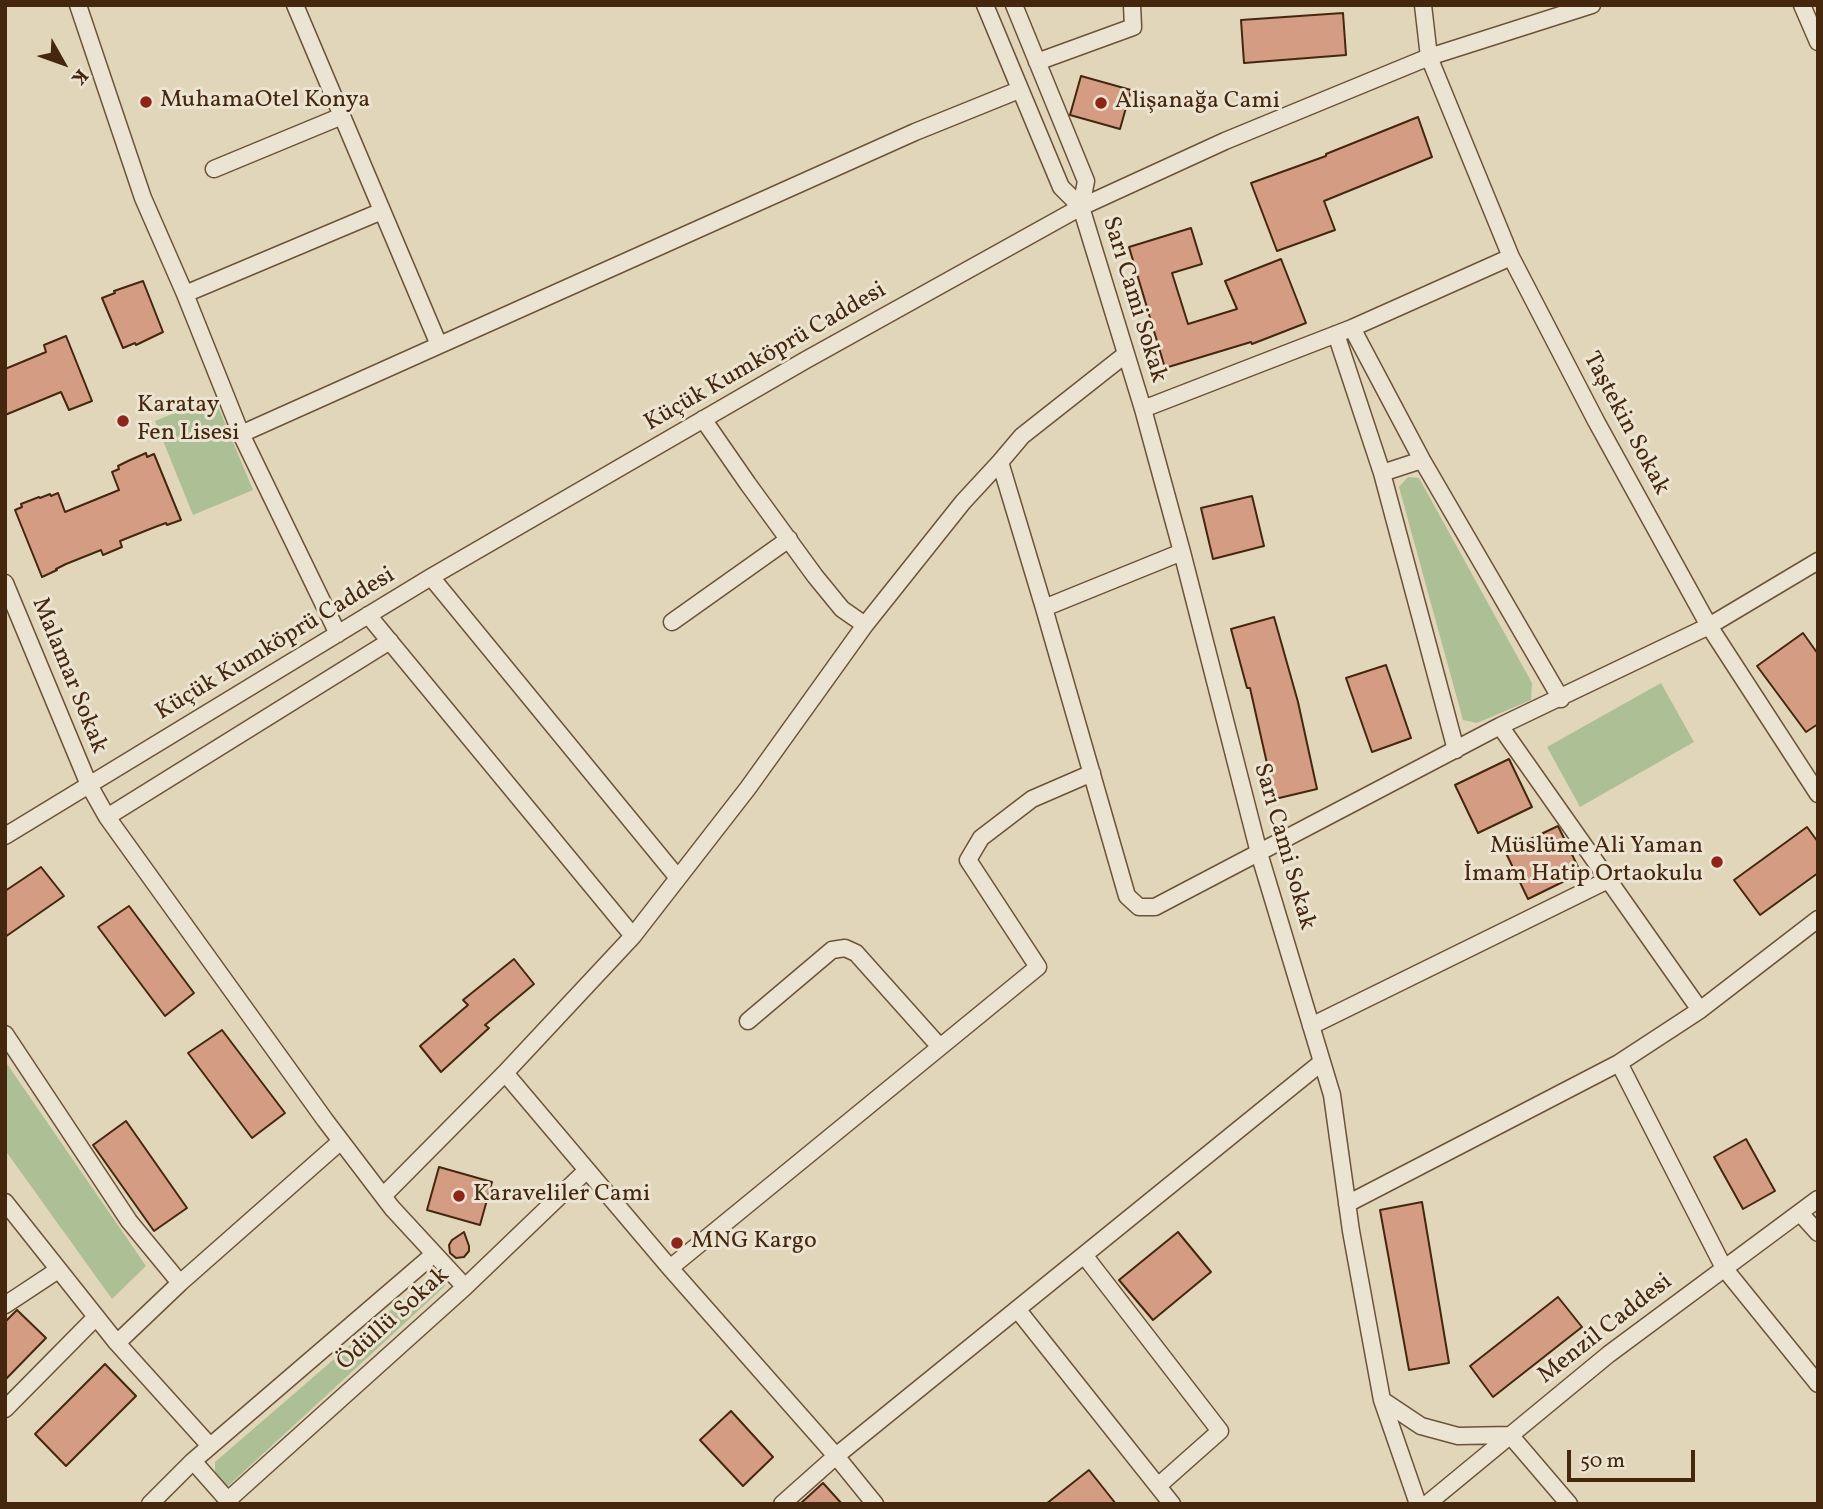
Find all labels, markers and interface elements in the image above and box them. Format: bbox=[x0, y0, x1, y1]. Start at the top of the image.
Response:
north arrow bbox=[28, 28, 98, 98]
text: K bbox=[65, 63, 93, 90]
place label: MuhamaOtel Konya bbox=[160, 88, 370, 116]
place label: Alişanağa Cami bbox=[1115, 89, 1280, 117]
marker: MuhamaOtel Konya bbox=[138, 94, 154, 110]
marker: Alişanağa Cami bbox=[1093, 95, 1109, 111]
street label: Sarı Cami Sokak bbox=[1094, 214, 1172, 386]
street label: Küçük Kumköprü Caddesi bbox=[640, 277, 892, 439]
street label: Taştekin Sokak bbox=[1575, 348, 1675, 500]
place label: Karatay Fen Lisesi bbox=[137, 393, 240, 449]
marker: Karatay Fen Lisesi bbox=[115, 413, 131, 429]
street label: Küçük Kumköprü Caddesi bbox=[151, 562, 401, 728]
street label: Malamar Sokak bbox=[24, 594, 112, 758]
street label: Sarı Cami Sokak bbox=[1245, 760, 1321, 934]
place label: Müslüme Ali Yaman İmam Hatip Ortaokulu bbox=[1464, 834, 1703, 890]
marker: Müslüme Ali Yaman İmam Hatip Ortaokulu bbox=[1709, 854, 1725, 870]
place label: Karaveliler Cami bbox=[473, 1182, 650, 1210]
marker: Karaveliler Cami bbox=[451, 1188, 467, 1204]
place label: MNG Kargo bbox=[691, 1229, 817, 1257]
marker: MNG Kargo bbox=[669, 1235, 685, 1251]
street label: Ödüllü Sokak bbox=[332, 1262, 456, 1378]
street label: Menzil Caddesi bbox=[1533, 1269, 1679, 1391]
scale bar bbox=[1571, 1436, 1699, 1480]
text: 50 m bbox=[1580, 1447, 1625, 1476]

